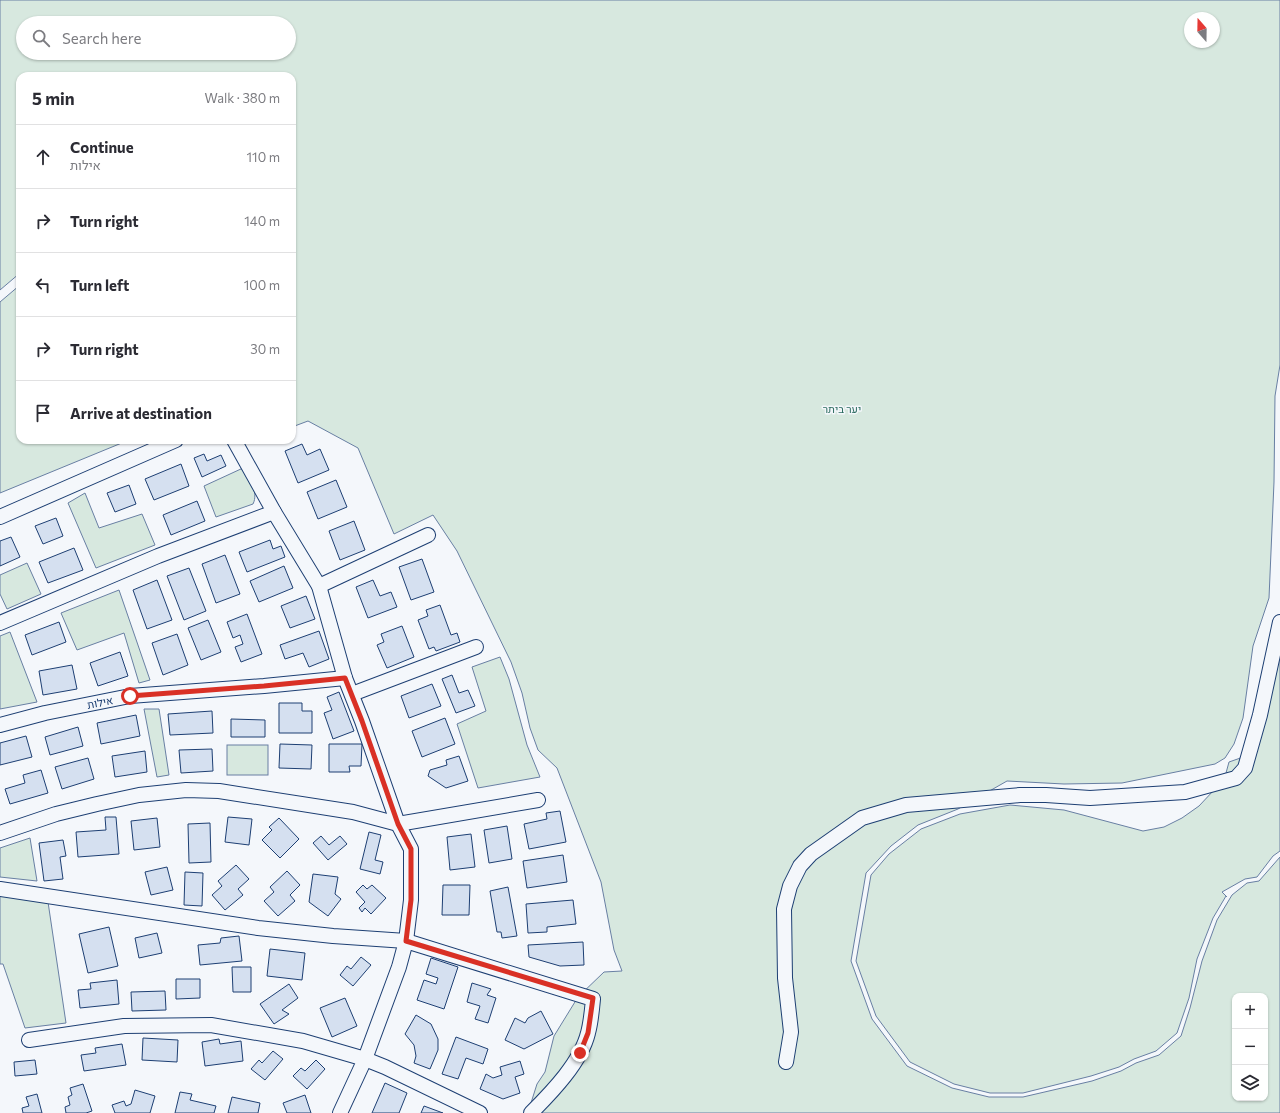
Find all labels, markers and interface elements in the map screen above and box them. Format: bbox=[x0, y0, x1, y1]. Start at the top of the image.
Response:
north arrow bbox=[1184, 12, 1220, 48]
search box bbox=[16, 16, 296, 60]
icon: search bbox=[30, 27, 52, 49]
text: Search here bbox=[62, 29, 141, 47]
text: 5 min bbox=[32, 88, 75, 109]
text: Walk · 380 m bbox=[205, 90, 280, 106]
text: Continue bbox=[70, 138, 134, 156]
icon: ahead bbox=[32, 146, 54, 168]
text: 110 m bbox=[247, 149, 280, 165]
text: אילות bbox=[70, 157, 101, 173]
icon: right bbox=[32, 210, 54, 232]
text: Turn right bbox=[70, 212, 139, 230]
text: 140 m bbox=[244, 213, 280, 229]
icon: left bbox=[32, 274, 54, 296]
text: Turn left bbox=[70, 276, 129, 294]
text: 100 m bbox=[244, 277, 280, 293]
icon: right bbox=[32, 338, 54, 360]
text: Turn right bbox=[70, 340, 139, 358]
text: 30 m bbox=[250, 341, 280, 357]
icon: arrive bbox=[32, 402, 54, 424]
park label: יער ביתר bbox=[823, 402, 861, 415]
text: Arrive at destination bbox=[70, 404, 212, 422]
route start bbox=[121, 687, 139, 705]
street label: אילות bbox=[86, 693, 114, 711]
map controls bbox=[1232, 993, 1268, 1101]
button: + bbox=[1232, 993, 1268, 1029]
button: − bbox=[1232, 1029, 1268, 1065]
route end bbox=[571, 1044, 589, 1062]
button: layers bbox=[1232, 1065, 1268, 1101]

